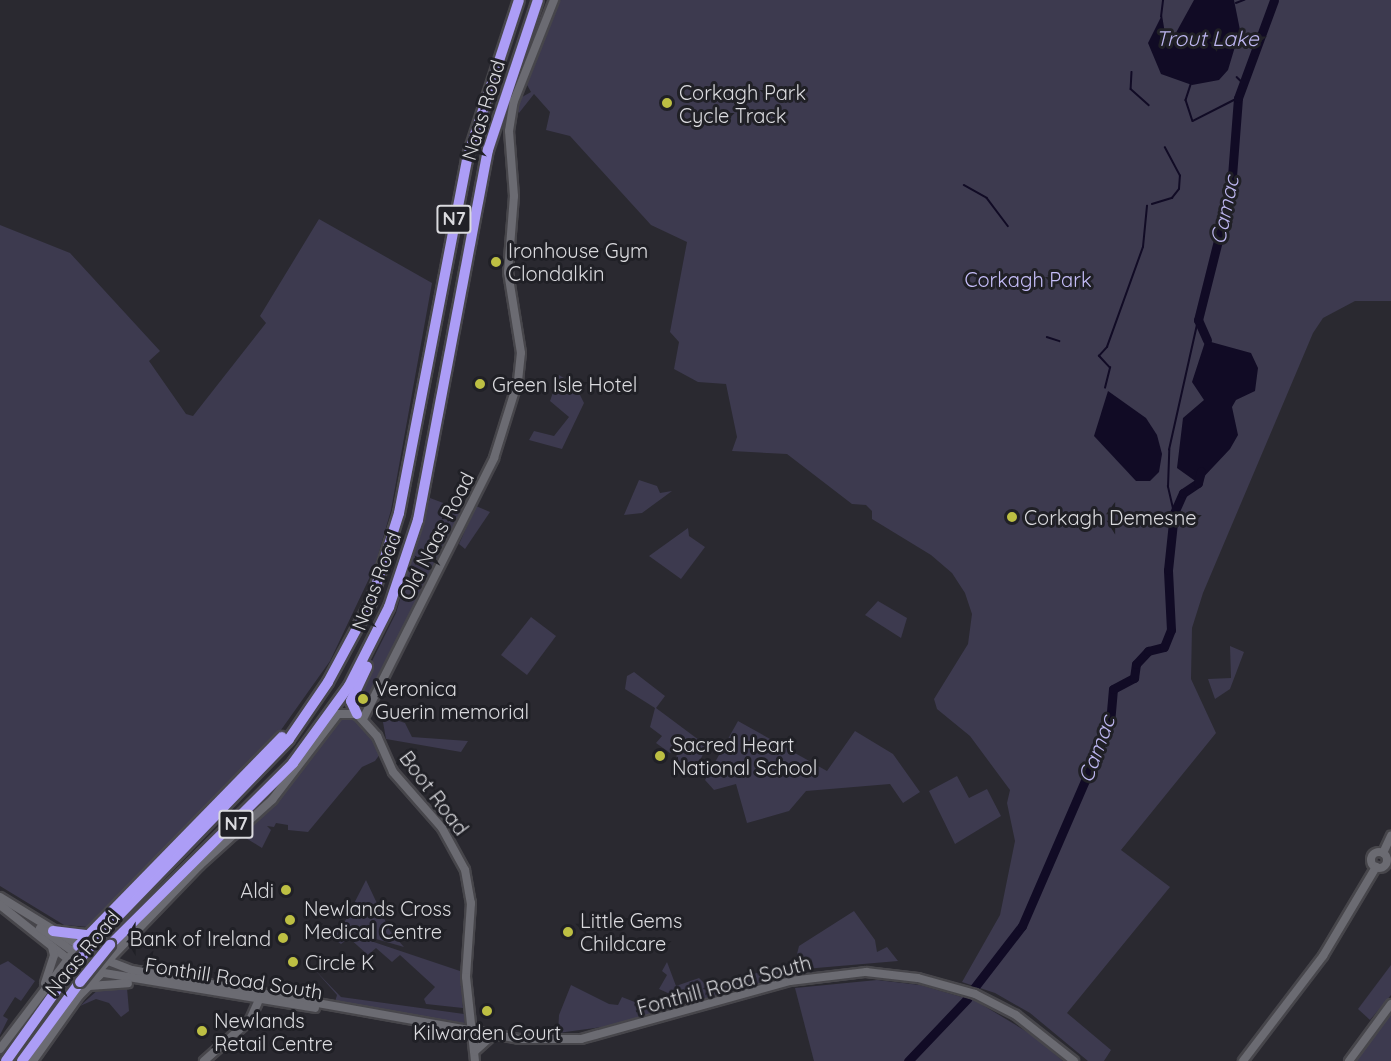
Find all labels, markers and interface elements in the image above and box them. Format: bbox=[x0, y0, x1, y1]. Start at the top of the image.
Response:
water label: Trout Lake bbox=[1155, 25, 1259, 51]
street label: Naas Road bbox=[456, 57, 510, 163]
place label: Corkagh Park Cycle Track bbox=[679, 80, 806, 127]
marker: Corkagh Park Cycle Track bbox=[660, 96, 674, 110]
water label: Camac bbox=[1204, 174, 1244, 246]
road number: N7 bbox=[436, 204, 472, 234]
place label: Ironhouse Gym Clondalkin bbox=[508, 238, 648, 285]
marker: Ironhouse Gym Clondalkin bbox=[489, 255, 503, 269]
park label: Corkagh Park bbox=[964, 267, 1092, 291]
place label: Green Isle Hotel bbox=[492, 372, 637, 396]
marker: Green Isle Hotel bbox=[473, 377, 487, 391]
street label: Old Naas Road bbox=[393, 468, 479, 604]
place label: Corkagh Demesne bbox=[1024, 505, 1196, 529]
marker: Corkagh Demesne bbox=[1005, 510, 1019, 524]
street label: Naas Road bbox=[346, 528, 406, 634]
place label: Veronica Guerin memorial bbox=[375, 676, 529, 723]
marker: Veronica Guerin memorial bbox=[356, 692, 370, 706]
water label: Camac bbox=[1072, 712, 1120, 786]
place label: Sacred Heart National School bbox=[672, 732, 817, 779]
street label: Boot Road bbox=[395, 746, 473, 840]
marker: Sacred Heart National School bbox=[653, 749, 667, 763]
road number: N7 bbox=[218, 809, 254, 839]
place label: Aldi bbox=[240, 878, 274, 902]
marker: Aldi bbox=[279, 883, 293, 897]
place label: Newlands Cross Medical Centre bbox=[304, 897, 451, 944]
street label: Naas Road bbox=[40, 906, 124, 1000]
place label: Little Gems Childcare bbox=[580, 909, 682, 956]
marker: Newlands Cross Medical Centre bbox=[281, 911, 299, 929]
marker: Little Gems Childcare bbox=[561, 925, 575, 939]
place label: Bank of Ireland bbox=[129, 926, 271, 950]
marker: Bank of Ireland bbox=[276, 931, 290, 945]
place label: Circle K bbox=[305, 950, 375, 974]
street label: Fonthill Road South bbox=[634, 950, 814, 1020]
street label: Fonthill Road South bbox=[143, 952, 325, 1004]
marker: Circle K bbox=[286, 955, 300, 969]
marker: Kilwarden Court bbox=[480, 1004, 494, 1018]
place label: Newlands Retail Centre bbox=[214, 1008, 333, 1055]
place label: Kilwarden Court bbox=[413, 1020, 561, 1044]
marker: Newlands Retail Centre bbox=[195, 1024, 209, 1038]

